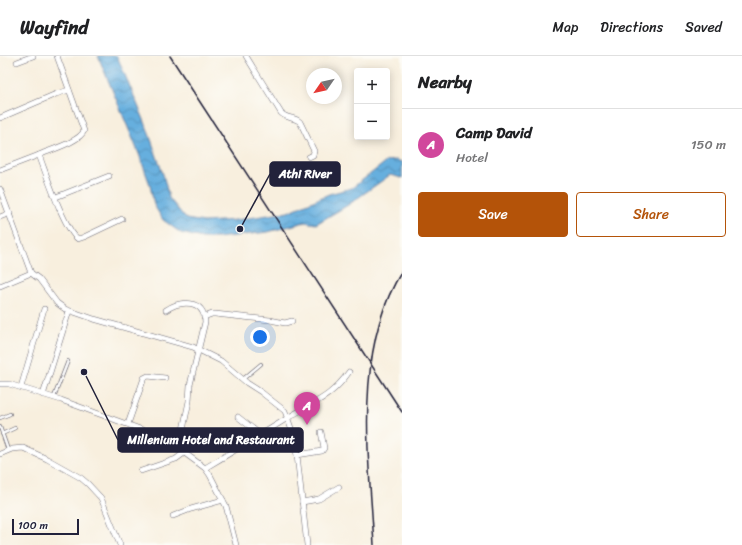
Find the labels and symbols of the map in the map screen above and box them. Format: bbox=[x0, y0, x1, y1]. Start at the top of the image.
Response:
north arrow bbox=[306, 68, 342, 104]
callout: Athi River bbox=[270, 162, 340, 186]
text: Athi River bbox=[278, 163, 332, 185]
your location bbox=[250, 327, 270, 347]
pin: A bbox=[294, 392, 320, 425]
callout: Millenium Hotel and Restaurant bbox=[118, 428, 303, 452]
text: Millenium Hotel and Restaurant bbox=[126, 429, 296, 451]
scale bar bbox=[12, 517, 79, 536]

